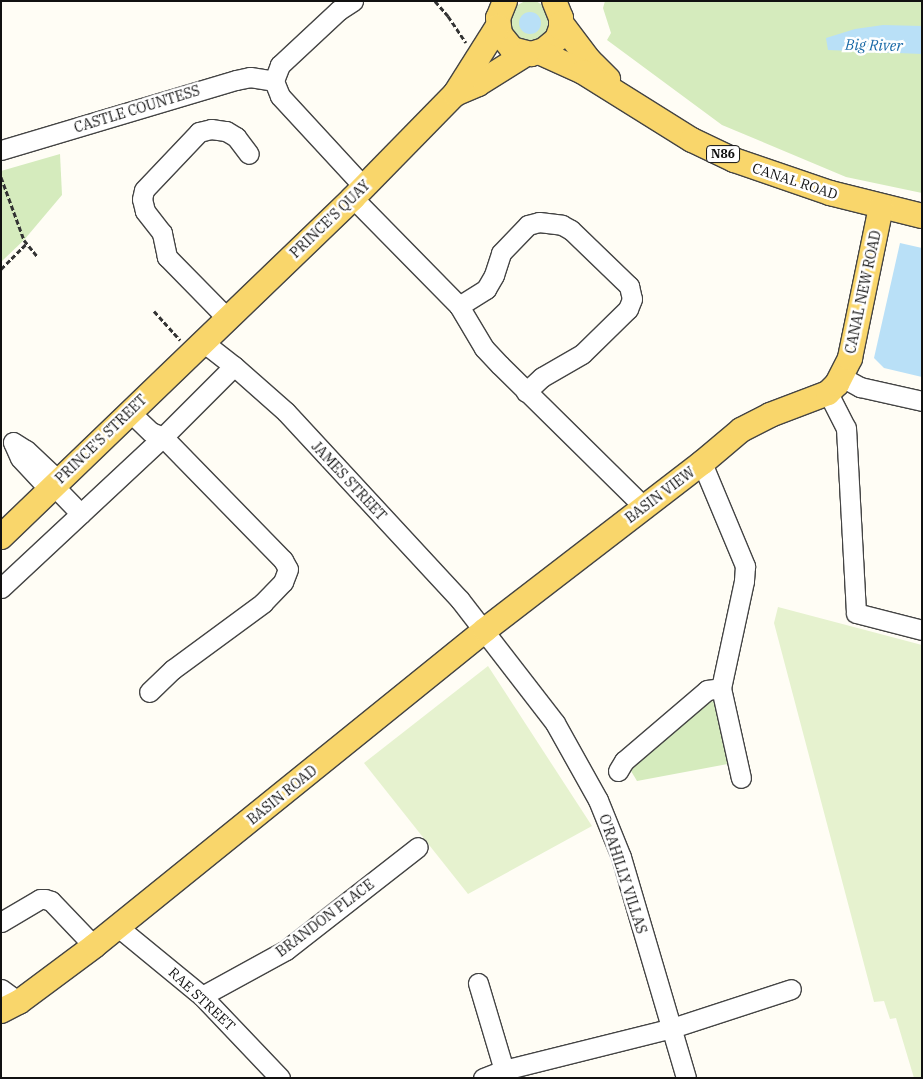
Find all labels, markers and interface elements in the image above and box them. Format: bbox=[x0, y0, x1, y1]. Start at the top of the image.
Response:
water label: Big River bbox=[845, 35, 903, 55]
street label: CASTLE COUNTESS bbox=[72, 82, 202, 136]
road number: N86 bbox=[706, 144, 740, 164]
street label: CANAL ROAD bbox=[750, 159, 840, 203]
street label: PRINCE'S QUAY bbox=[287, 177, 373, 261]
street label: CANAL NEW ROAD bbox=[842, 229, 884, 355]
street label: PRINCE'S STREET bbox=[52, 391, 150, 487]
street label: JAMES STREET bbox=[308, 438, 390, 524]
street label: BASIN VIEW bbox=[622, 463, 698, 527]
street label: BASIN ROAD bbox=[244, 762, 320, 828]
street label: O'RAHILLY VILLAS bbox=[596, 812, 650, 936]
street label: BRANDON PLACE bbox=[273, 876, 377, 960]
street label: RAE STREET bbox=[165, 964, 239, 1034]

